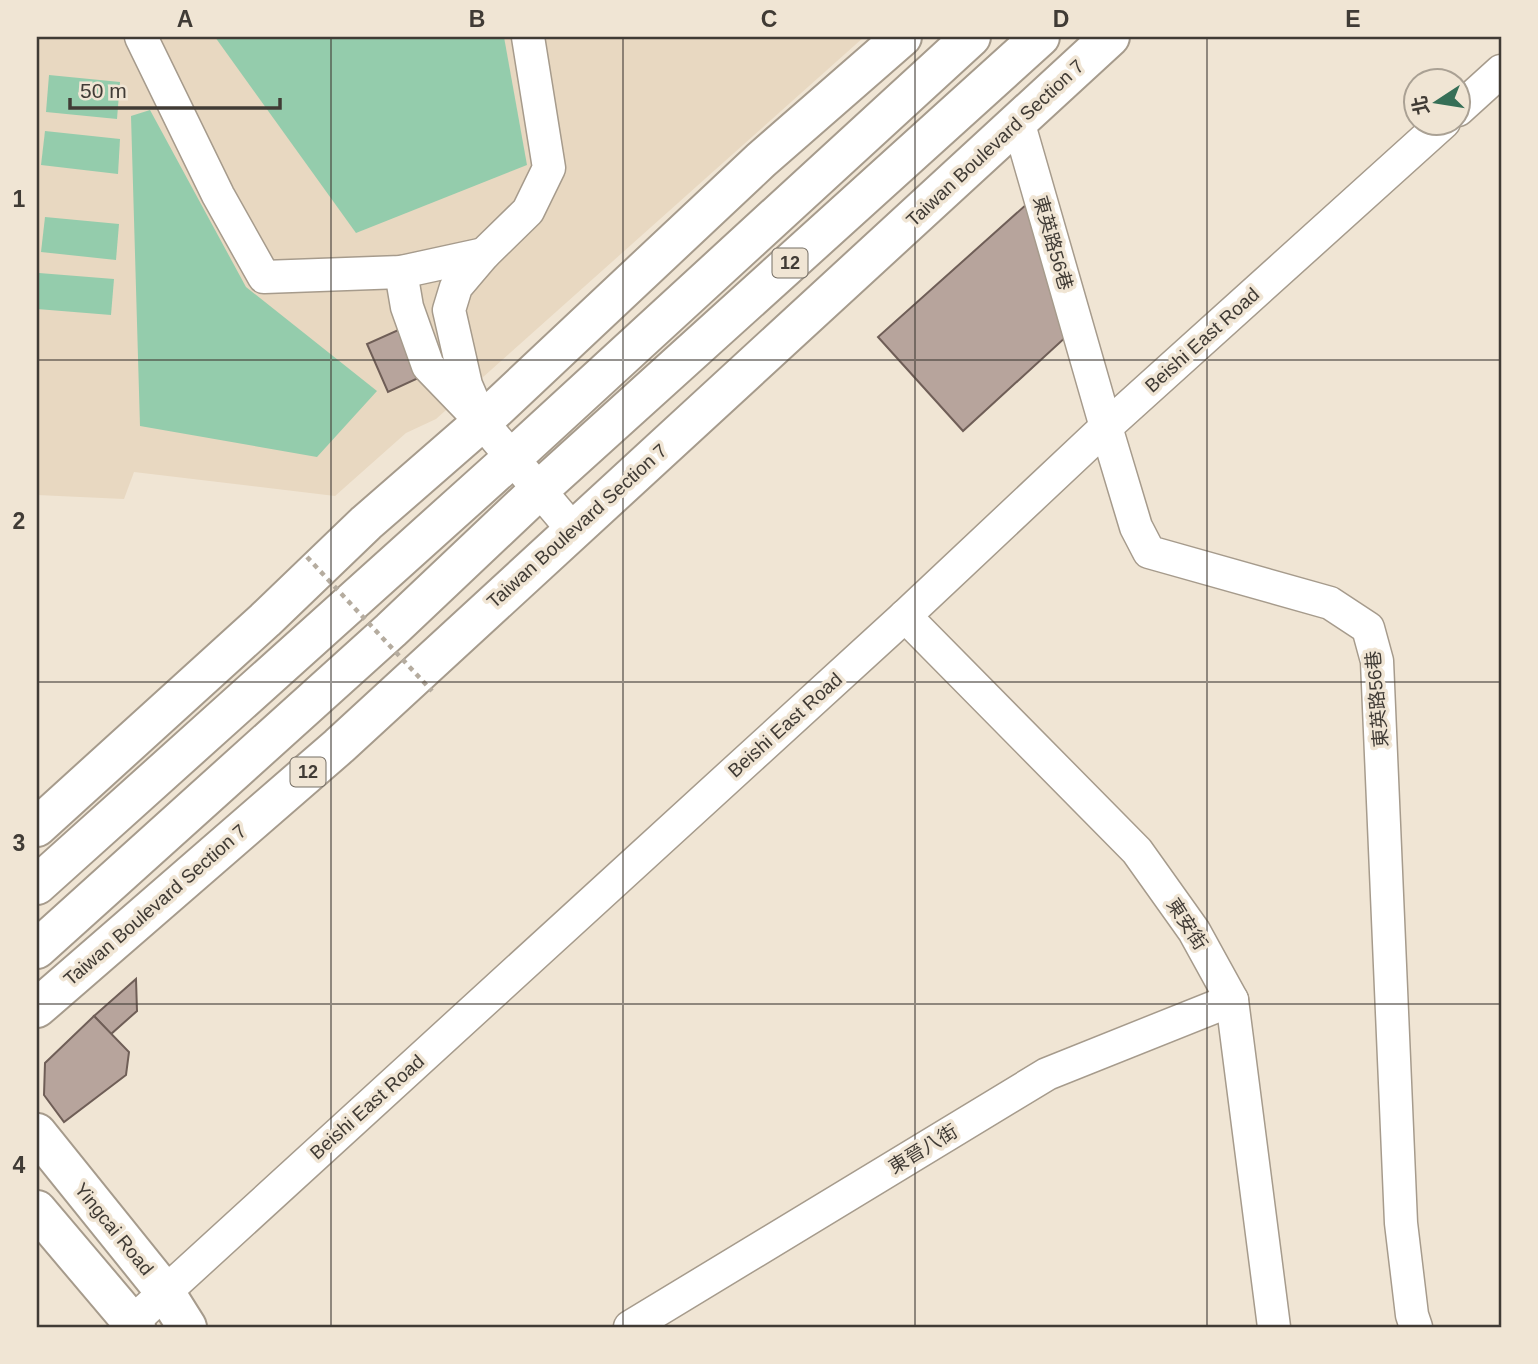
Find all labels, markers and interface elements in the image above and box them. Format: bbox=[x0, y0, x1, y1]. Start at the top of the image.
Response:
text: A bbox=[177, 6, 193, 32]
text: B bbox=[469, 6, 485, 32]
text: C bbox=[761, 6, 777, 32]
text: D bbox=[1053, 6, 1069, 32]
text: E bbox=[1345, 6, 1361, 32]
street label: Taiwan Boulevard Section 7 bbox=[902, 55, 1088, 231]
scale bar bbox=[70, 66, 280, 110]
north arrow bbox=[1402, 66, 1472, 136]
text: 50 m bbox=[80, 79, 127, 102]
text: 北 bbox=[1409, 94, 1433, 117]
text: 1 bbox=[13, 186, 26, 212]
street label: 東英路56巷 bbox=[1030, 193, 1076, 293]
road number: 12 bbox=[772, 248, 808, 278]
street label: Beishi East Road bbox=[1141, 283, 1263, 397]
street label: Taiwan Boulevard Section 7 bbox=[483, 440, 671, 612]
text: 2 bbox=[13, 508, 25, 534]
street label: 東英路56巷 bbox=[1362, 650, 1392, 748]
street label: Beishi East Road bbox=[724, 668, 846, 782]
road number: 12 bbox=[290, 758, 326, 786]
street label: Taiwan Boulevard Section 7 bbox=[60, 820, 250, 990]
text: 3 bbox=[13, 830, 25, 856]
street label: 東安街 bbox=[1163, 894, 1211, 954]
street label: Beishi East Road bbox=[306, 1050, 428, 1164]
street label: 東晉八街 bbox=[885, 1120, 961, 1178]
text: 4 bbox=[13, 1152, 26, 1178]
street label: Yingcai Road bbox=[70, 1179, 158, 1279]

